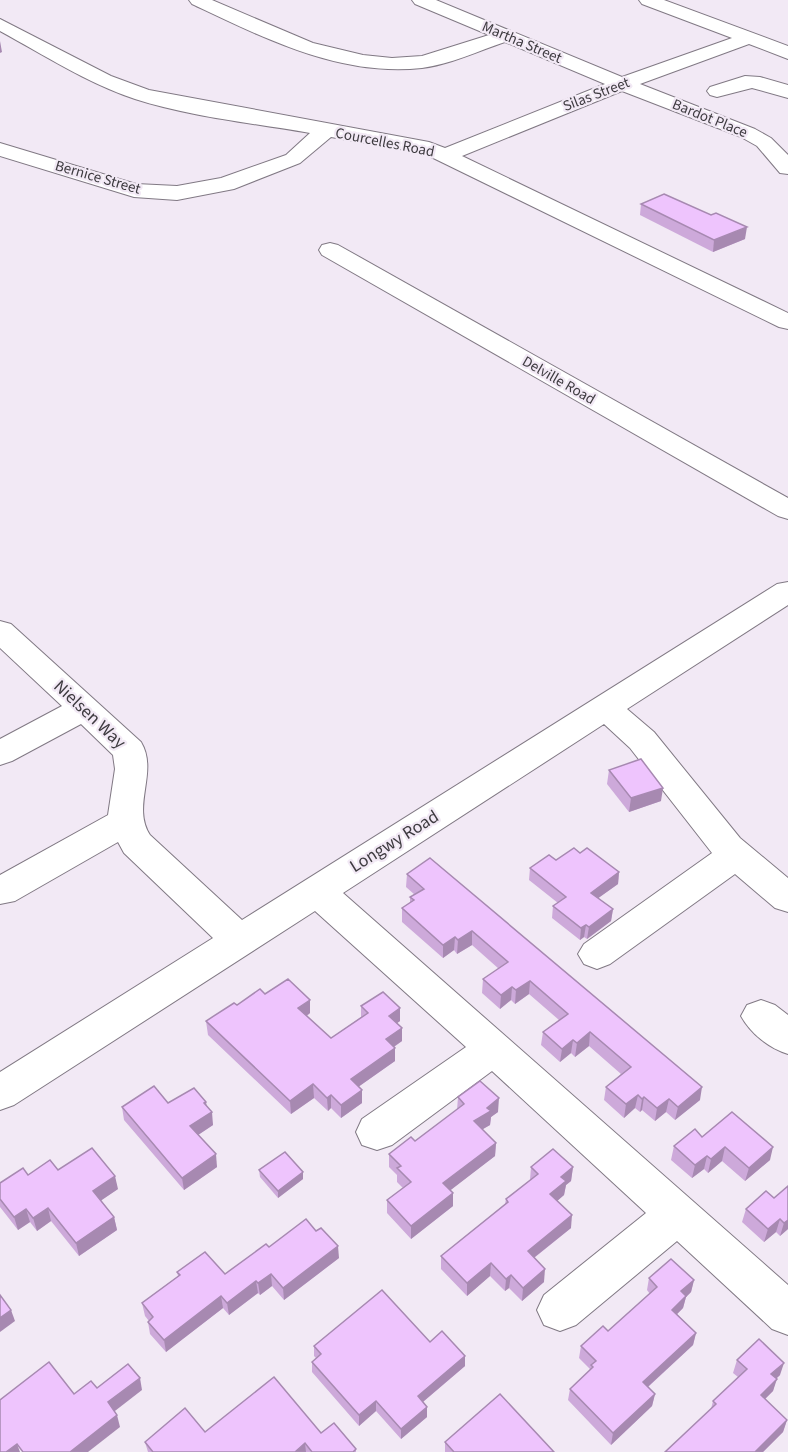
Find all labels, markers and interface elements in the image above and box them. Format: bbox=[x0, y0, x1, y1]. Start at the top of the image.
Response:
street label: Martha Street bbox=[479, 16, 565, 69]
street label: Silas Street bbox=[560, 72, 633, 117]
street label: Bardot Place bbox=[669, 94, 751, 143]
street label: Courcelles Road bbox=[334, 123, 436, 162]
street label: Bernice Street bbox=[53, 155, 143, 200]
street label: Delville Road bbox=[518, 351, 599, 410]
street label: Nielsen Way bbox=[48, 674, 132, 755]
street label: Longwy Road bbox=[345, 804, 444, 879]

